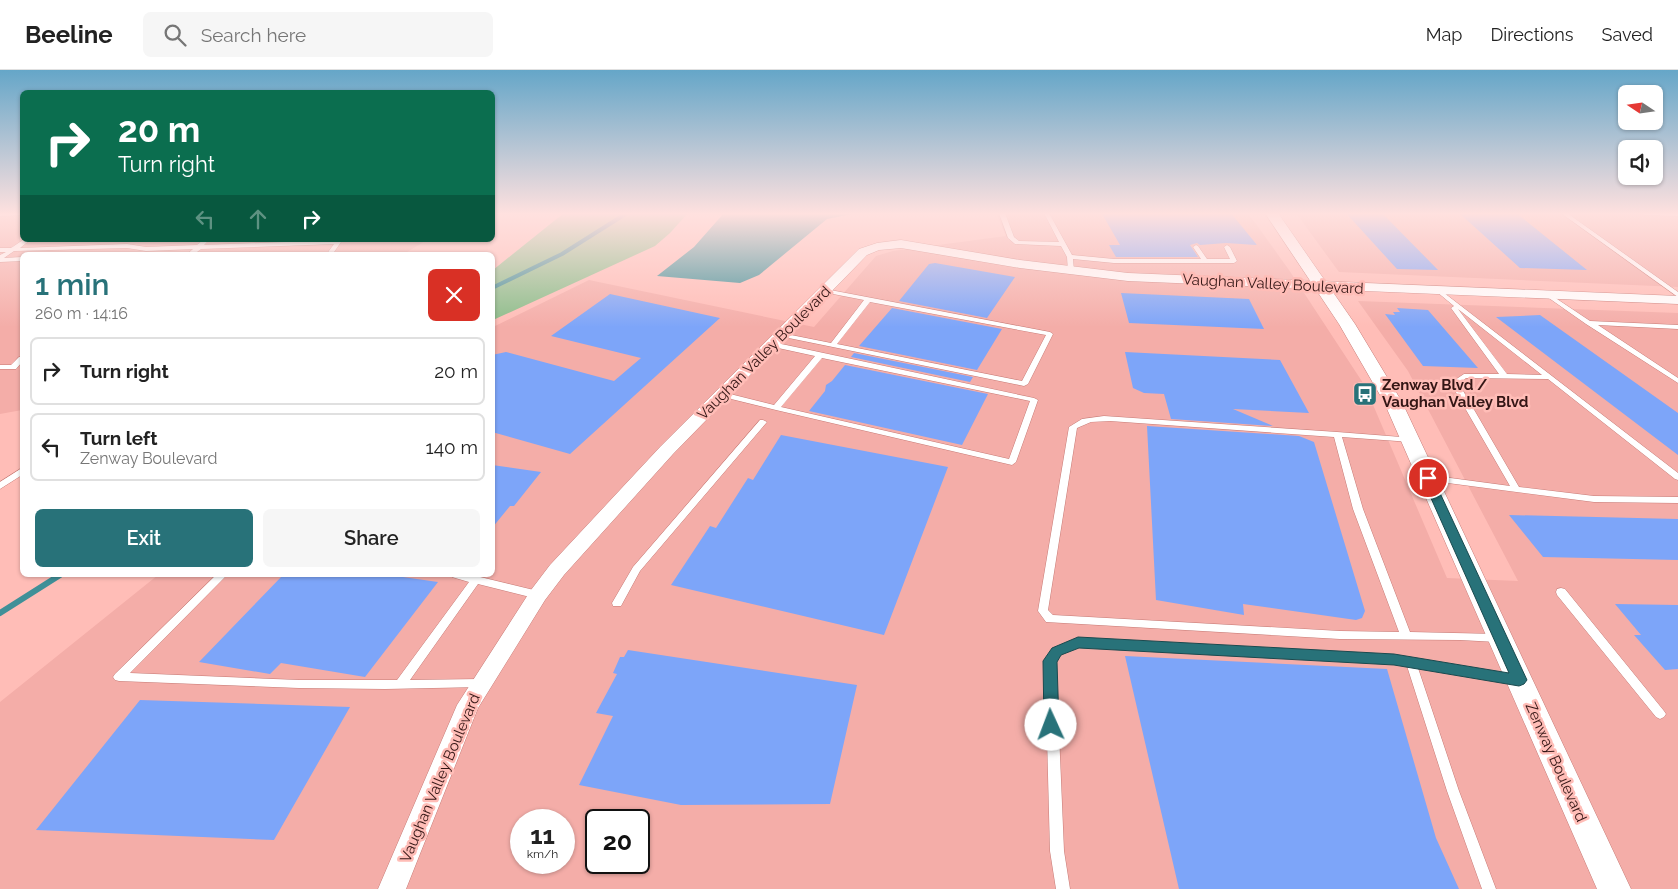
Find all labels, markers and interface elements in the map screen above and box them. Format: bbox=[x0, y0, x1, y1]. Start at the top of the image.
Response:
search box bbox=[143, 12, 493, 57]
text: Beeline bbox=[25, 20, 113, 49]
icon: search bbox=[161, 21, 189, 49]
text: Search here bbox=[201, 24, 306, 46]
text: Map bbox=[1426, 24, 1462, 45]
text: Directions bbox=[1490, 24, 1574, 45]
text: Saved bbox=[1602, 24, 1653, 45]
north arrow bbox=[1618, 85, 1662, 130]
map controls bbox=[1618, 85, 1663, 185]
text: 20 m bbox=[118, 109, 200, 150]
icon: right bbox=[35, 110, 100, 175]
button: sound bbox=[1618, 140, 1663, 185]
text: Turn right bbox=[118, 151, 215, 177]
icon: left bbox=[191, 205, 219, 233]
icon: ahead bbox=[244, 205, 272, 233]
icon: right bbox=[297, 205, 325, 233]
text: 1 min bbox=[35, 267, 110, 302]
button: close bbox=[428, 269, 480, 321]
street label: Vaughan Valley Boulevard bbox=[1182, 270, 1364, 298]
street label: Vaughan Valley Boulevard bbox=[693, 282, 835, 424]
text: 260 m · 14:16 bbox=[35, 304, 128, 323]
icon: right bbox=[37, 357, 65, 385]
text: Turn right bbox=[80, 360, 169, 382]
text: 20 m bbox=[434, 360, 478, 382]
place label: Zenway Blvd / Vaughan Valley Blvd bbox=[1382, 376, 1529, 411]
bus stop icon: Zenway Blvd / Vaughan Valley Blvd bbox=[1352, 381, 1378, 407]
text: Turn left bbox=[80, 427, 157, 449]
icon: left bbox=[37, 433, 65, 461]
text: 140 m bbox=[426, 436, 478, 458]
text: Zenway Boulevard bbox=[80, 449, 218, 468]
pin bbox=[1407, 457, 1449, 499]
icon: arrive bbox=[1414, 464, 1442, 492]
button: Exit bbox=[35, 509, 253, 567]
button: Share bbox=[263, 509, 480, 567]
street label: Vaughan Valley Boulevard bbox=[396, 691, 484, 865]
position arrow bbox=[1024, 698, 1076, 750]
street label: Zenway Boulevard bbox=[1522, 699, 1590, 825]
speed limit sign: 20 bbox=[585, 809, 650, 874]
text: 11 bbox=[530, 820, 555, 850]
text: km/h bbox=[527, 847, 558, 861]

